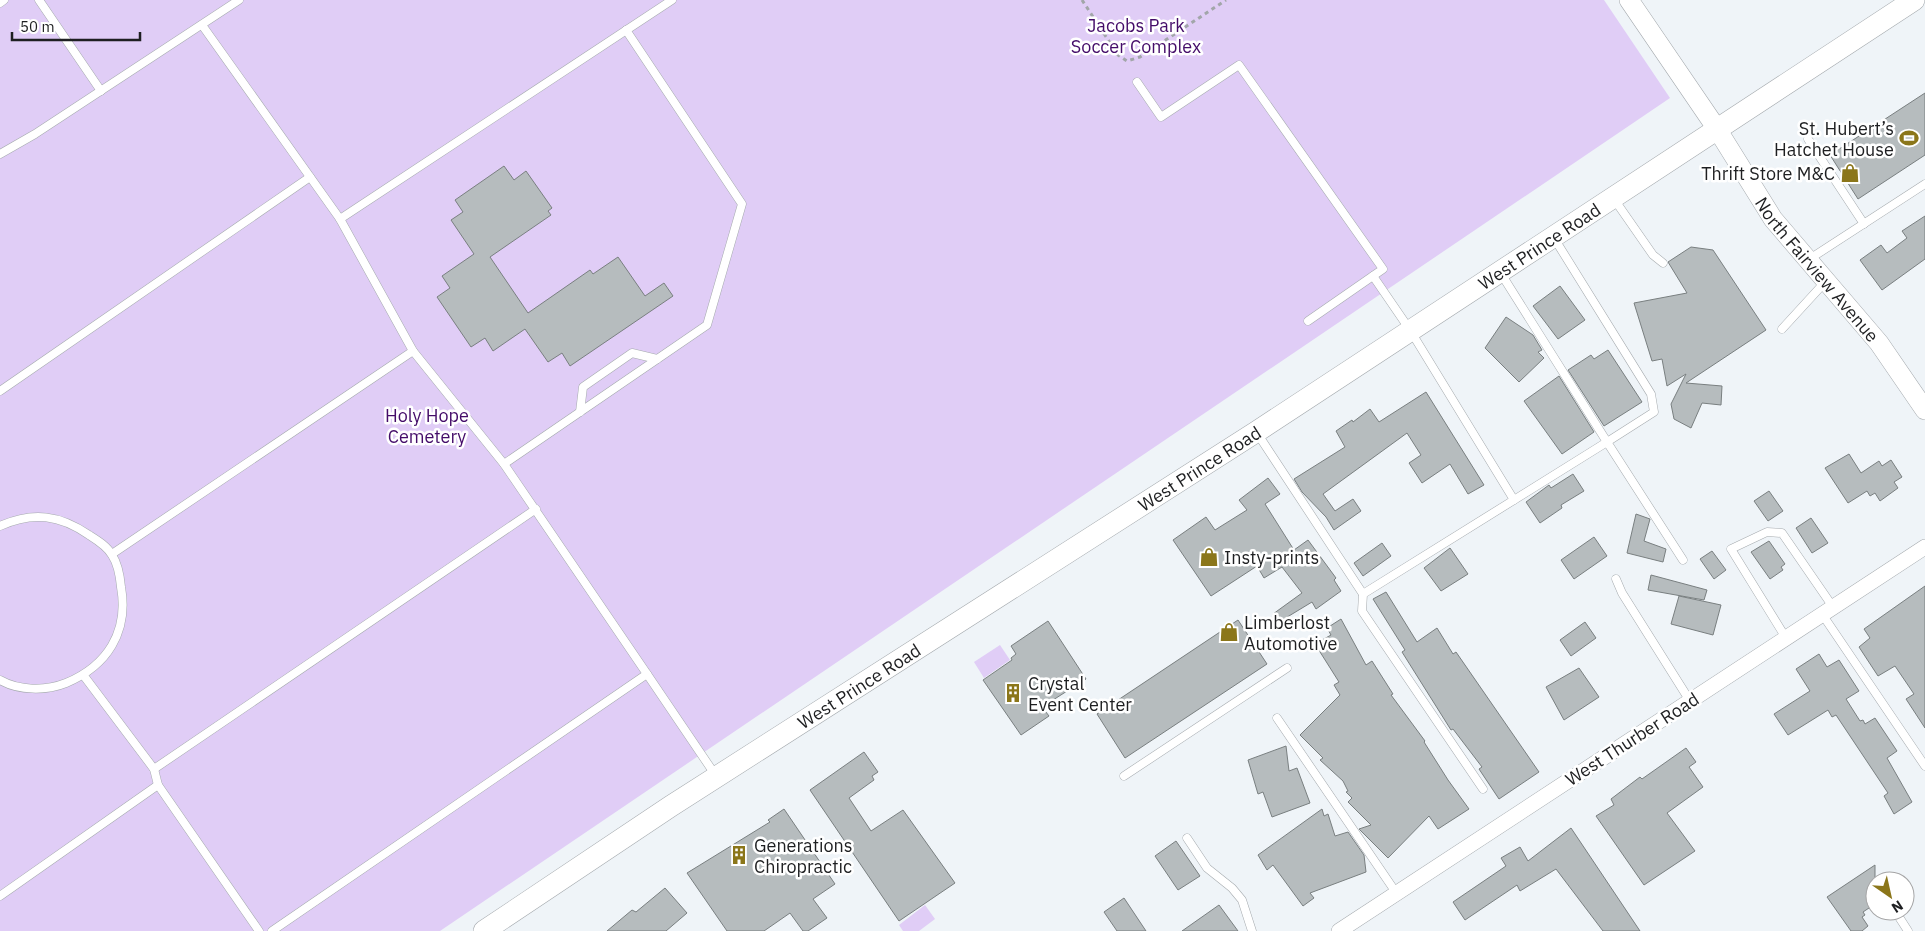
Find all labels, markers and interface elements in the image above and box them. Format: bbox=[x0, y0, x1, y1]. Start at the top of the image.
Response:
scale bar bbox=[12, 10, 140, 42]
park label: Jacobs Park Soccer Complex bbox=[1071, 14, 1201, 58]
text: 50 m bbox=[20, 17, 55, 36]
place label: St. Hubert’s Hatchet House bbox=[1774, 117, 1894, 161]
sports icon: St. Hubert’s Hatchet House bbox=[1898, 127, 1920, 149]
place label: Thrift Store M&C bbox=[1701, 162, 1835, 185]
shop icon: Thrift Store M&C bbox=[1839, 162, 1861, 184]
street label: North Fairview Avenue bbox=[1750, 192, 1884, 347]
street label: West Prince Road bbox=[1474, 198, 1605, 295]
park label: Holy Hope Cemetery bbox=[385, 404, 469, 448]
street label: West Prince Road bbox=[1134, 420, 1265, 516]
shop icon: Insty-prints bbox=[1198, 546, 1220, 568]
place label: Insty-prints bbox=[1224, 546, 1319, 569]
place label: Limberlost Automotive bbox=[1244, 611, 1337, 655]
shop icon: Limberlost Automotive bbox=[1218, 621, 1240, 643]
street label: West Prince Road bbox=[793, 638, 925, 734]
place label: Crystal Event Center bbox=[1028, 672, 1132, 716]
building icon: Crystal Event Center bbox=[1002, 682, 1024, 704]
street label: West Thurber Road bbox=[1561, 687, 1703, 791]
place label: Generations Chiropractic bbox=[754, 834, 853, 878]
building icon: Generations Chiropractic bbox=[728, 844, 750, 866]
north arrow bbox=[1865, 871, 1915, 921]
text: N bbox=[1888, 896, 1907, 917]

